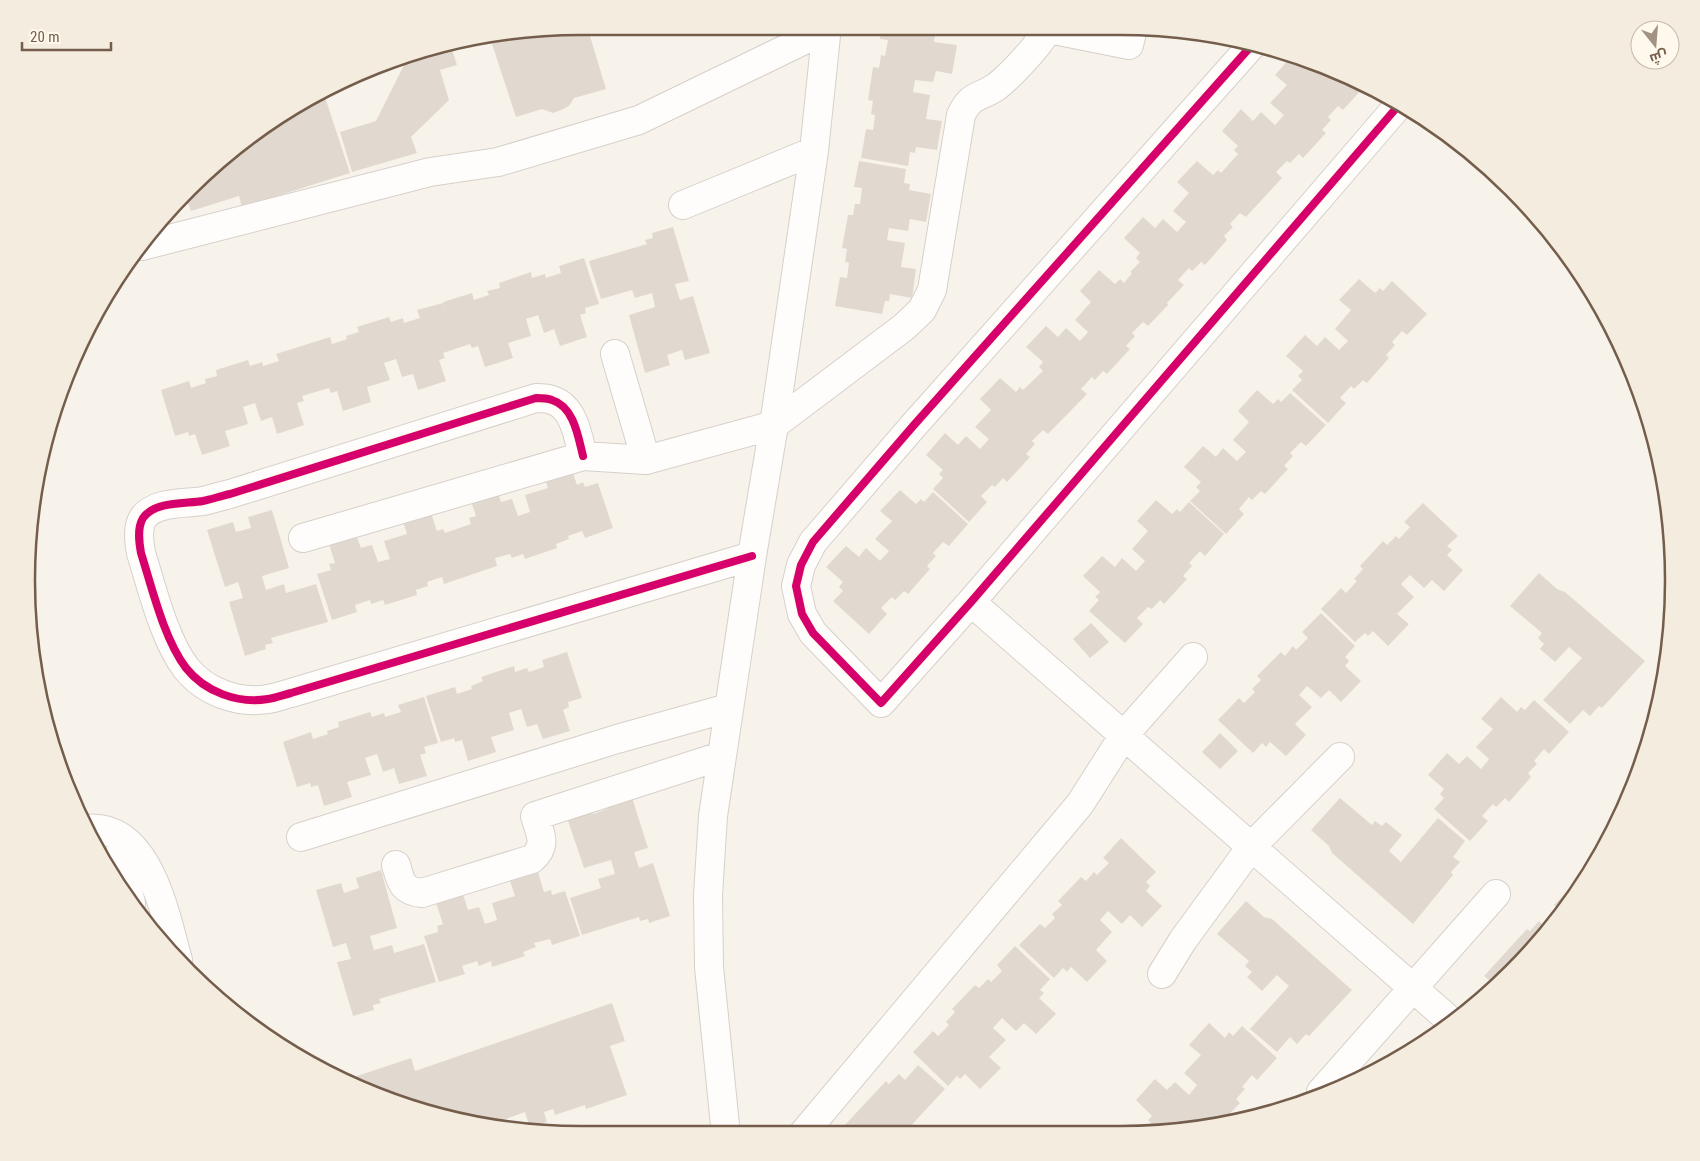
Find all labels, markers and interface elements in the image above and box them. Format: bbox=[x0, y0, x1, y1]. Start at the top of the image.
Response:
scale bar bbox=[22, 20, 111, 52]
north arrow bbox=[1630, 20, 1680, 70]
text: 20 m bbox=[30, 28, 60, 46]
text: ش bbox=[1648, 46, 1670, 68]

